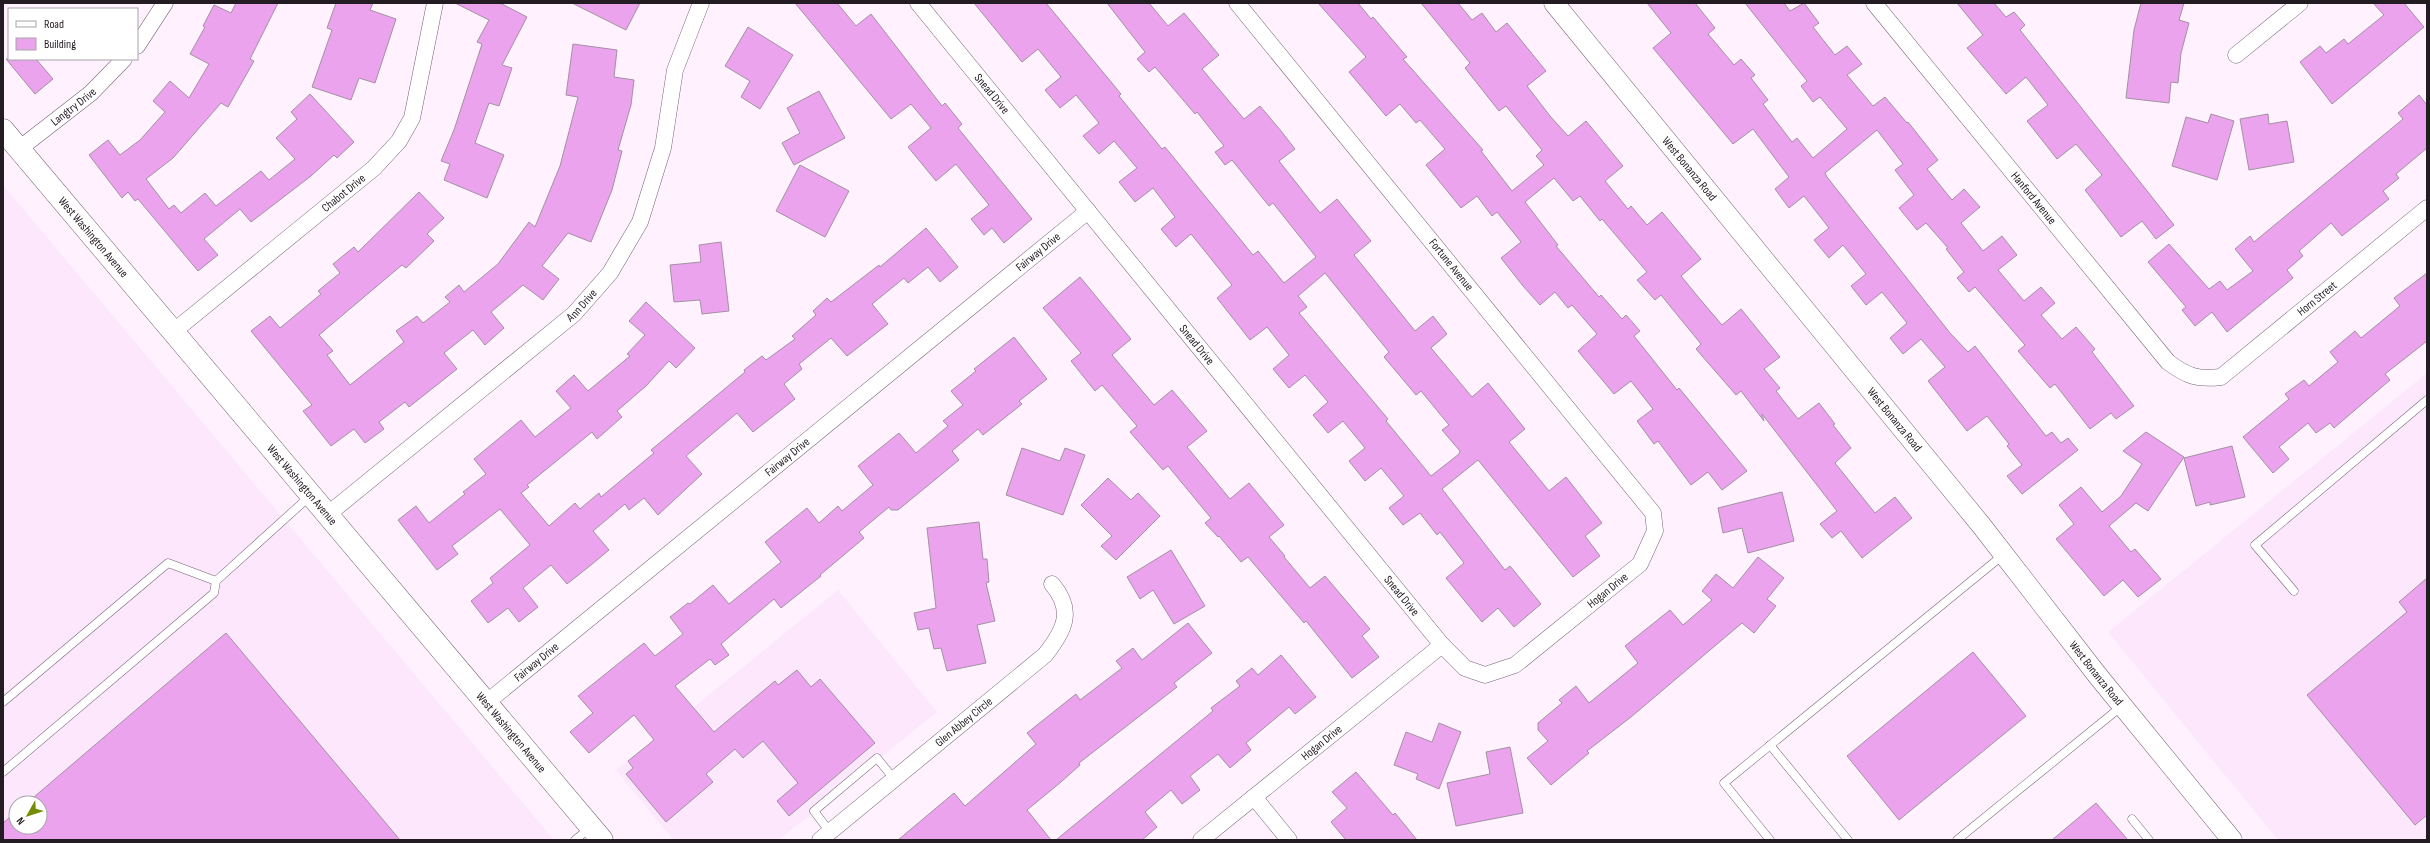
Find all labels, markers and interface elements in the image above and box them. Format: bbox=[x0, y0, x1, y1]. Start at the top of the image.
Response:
legend bbox=[8, 8, 138, 60]
text: Road bbox=[44, 17, 64, 32]
text: Building bbox=[44, 37, 76, 52]
street label: Snead Drive bbox=[971, 70, 1013, 117]
street label: Langtry Drive bbox=[48, 84, 100, 129]
street label: West Bonanza Road bbox=[1659, 134, 1720, 204]
street label: Hanford Avenue bbox=[2008, 169, 2060, 227]
street label: Chabot Drive bbox=[319, 171, 369, 215]
street label: West Washington Avenue bbox=[55, 194, 132, 281]
street label: Fairway Drive bbox=[1013, 229, 1064, 275]
street label: Fortune Avenue bbox=[1425, 236, 1477, 294]
street label: Horn Street bbox=[2294, 277, 2340, 319]
street label: Ann Drive bbox=[562, 286, 600, 325]
street label: Snead Drive bbox=[1176, 321, 1218, 368]
street label: West Bonanza Road bbox=[1864, 384, 1925, 455]
street label: Fairway Drive bbox=[762, 434, 813, 480]
street label: West Washington Avenue bbox=[264, 441, 341, 528]
street label: Hogan Drive bbox=[1584, 569, 1631, 611]
street label: Snead Drive bbox=[1381, 572, 1423, 619]
street label: West Bonanza Road bbox=[2066, 638, 2126, 708]
street label: Fairway Drive bbox=[511, 639, 562, 685]
street label: West Washington Avenue bbox=[473, 689, 550, 776]
street label: Glen Abbey Circle bbox=[932, 694, 996, 750]
street label: Hogan Drive bbox=[1298, 721, 1345, 764]
north arrow bbox=[8, 795, 48, 835]
text: N bbox=[14, 815, 28, 827]

